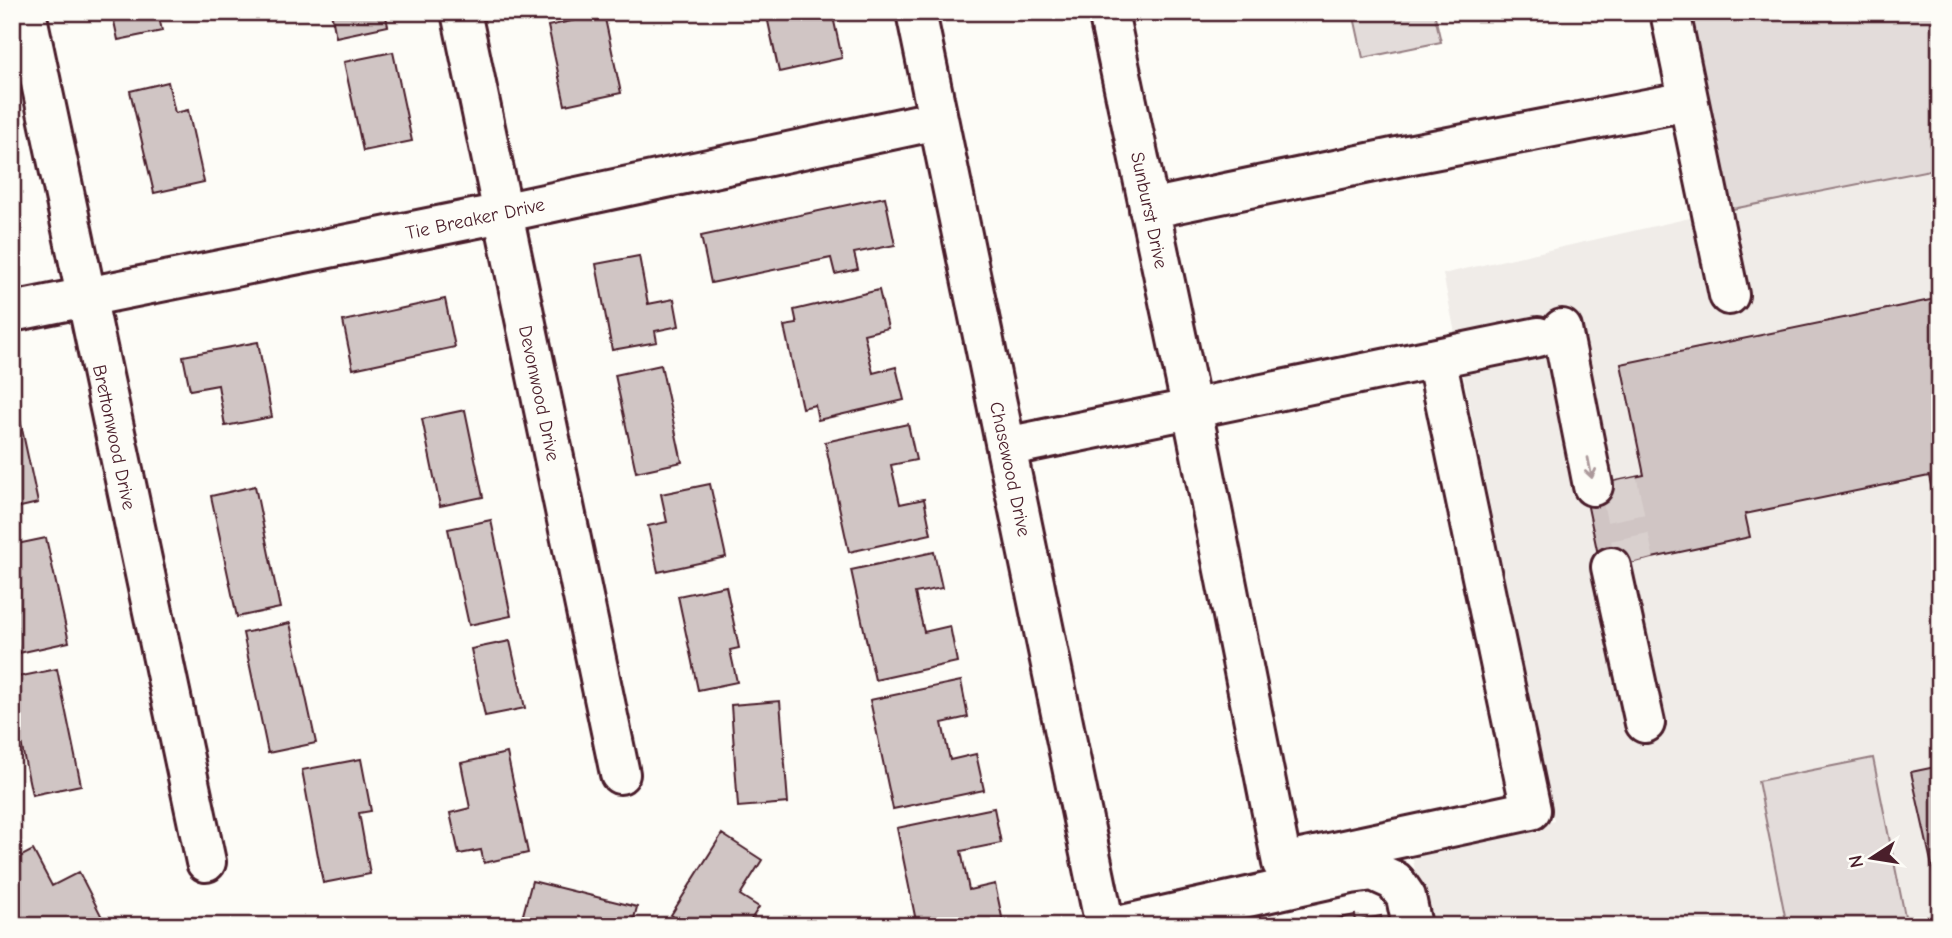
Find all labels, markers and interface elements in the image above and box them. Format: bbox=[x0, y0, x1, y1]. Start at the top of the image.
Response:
street label: Sunburst Drive bbox=[1126, 150, 1172, 271]
street label: Tie Breaker Drive bbox=[404, 194, 547, 244]
street label: Devonwood Drive bbox=[514, 323, 564, 463]
street label: Brettonwood Drive bbox=[88, 363, 140, 512]
street label: Chasewood Drive bbox=[985, 400, 1035, 539]
one-way arrow bbox=[1583, 456, 1597, 479]
north arrow bbox=[1836, 822, 1906, 892]
text: N bbox=[1844, 853, 1868, 870]

